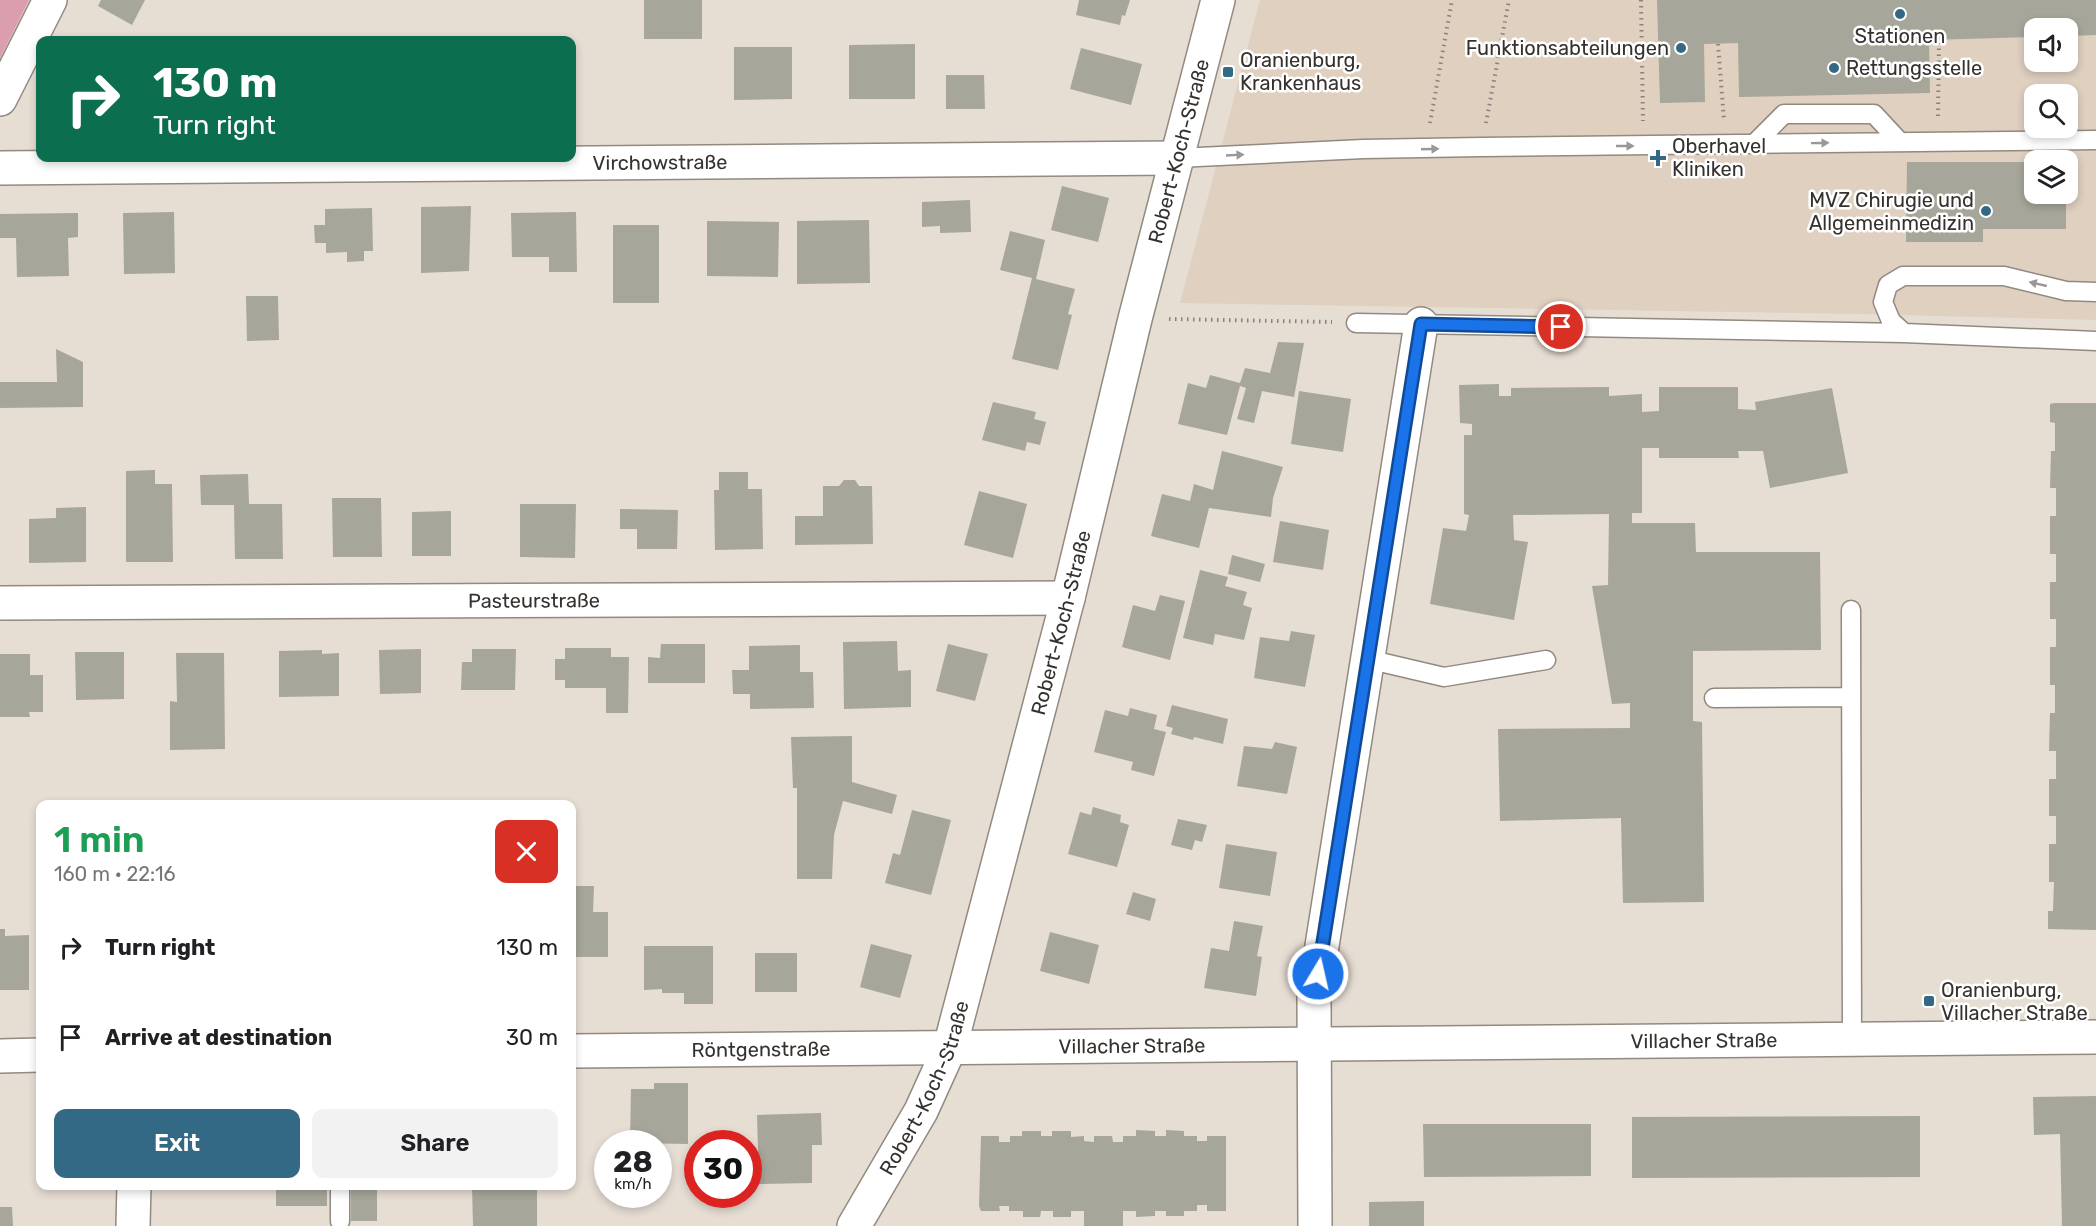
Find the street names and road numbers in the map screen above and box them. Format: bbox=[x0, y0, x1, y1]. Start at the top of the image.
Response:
street label: Robert-Koch-Straße bbox=[1143, 56, 1214, 246]
street label: Virchowstraße bbox=[592, 150, 728, 175]
street label: Robert-Koch-Straße bbox=[1026, 528, 1096, 718]
street label: Pasteurstraße bbox=[468, 588, 600, 613]
street label: Robert-Koch-Straße bbox=[874, 998, 974, 1179]
street label: Villacher Straße bbox=[1630, 1028, 1778, 1053]
street label: Villacher Straße bbox=[1058, 1033, 1206, 1059]
street label: Röntgenstraße bbox=[691, 1037, 831, 1062]

